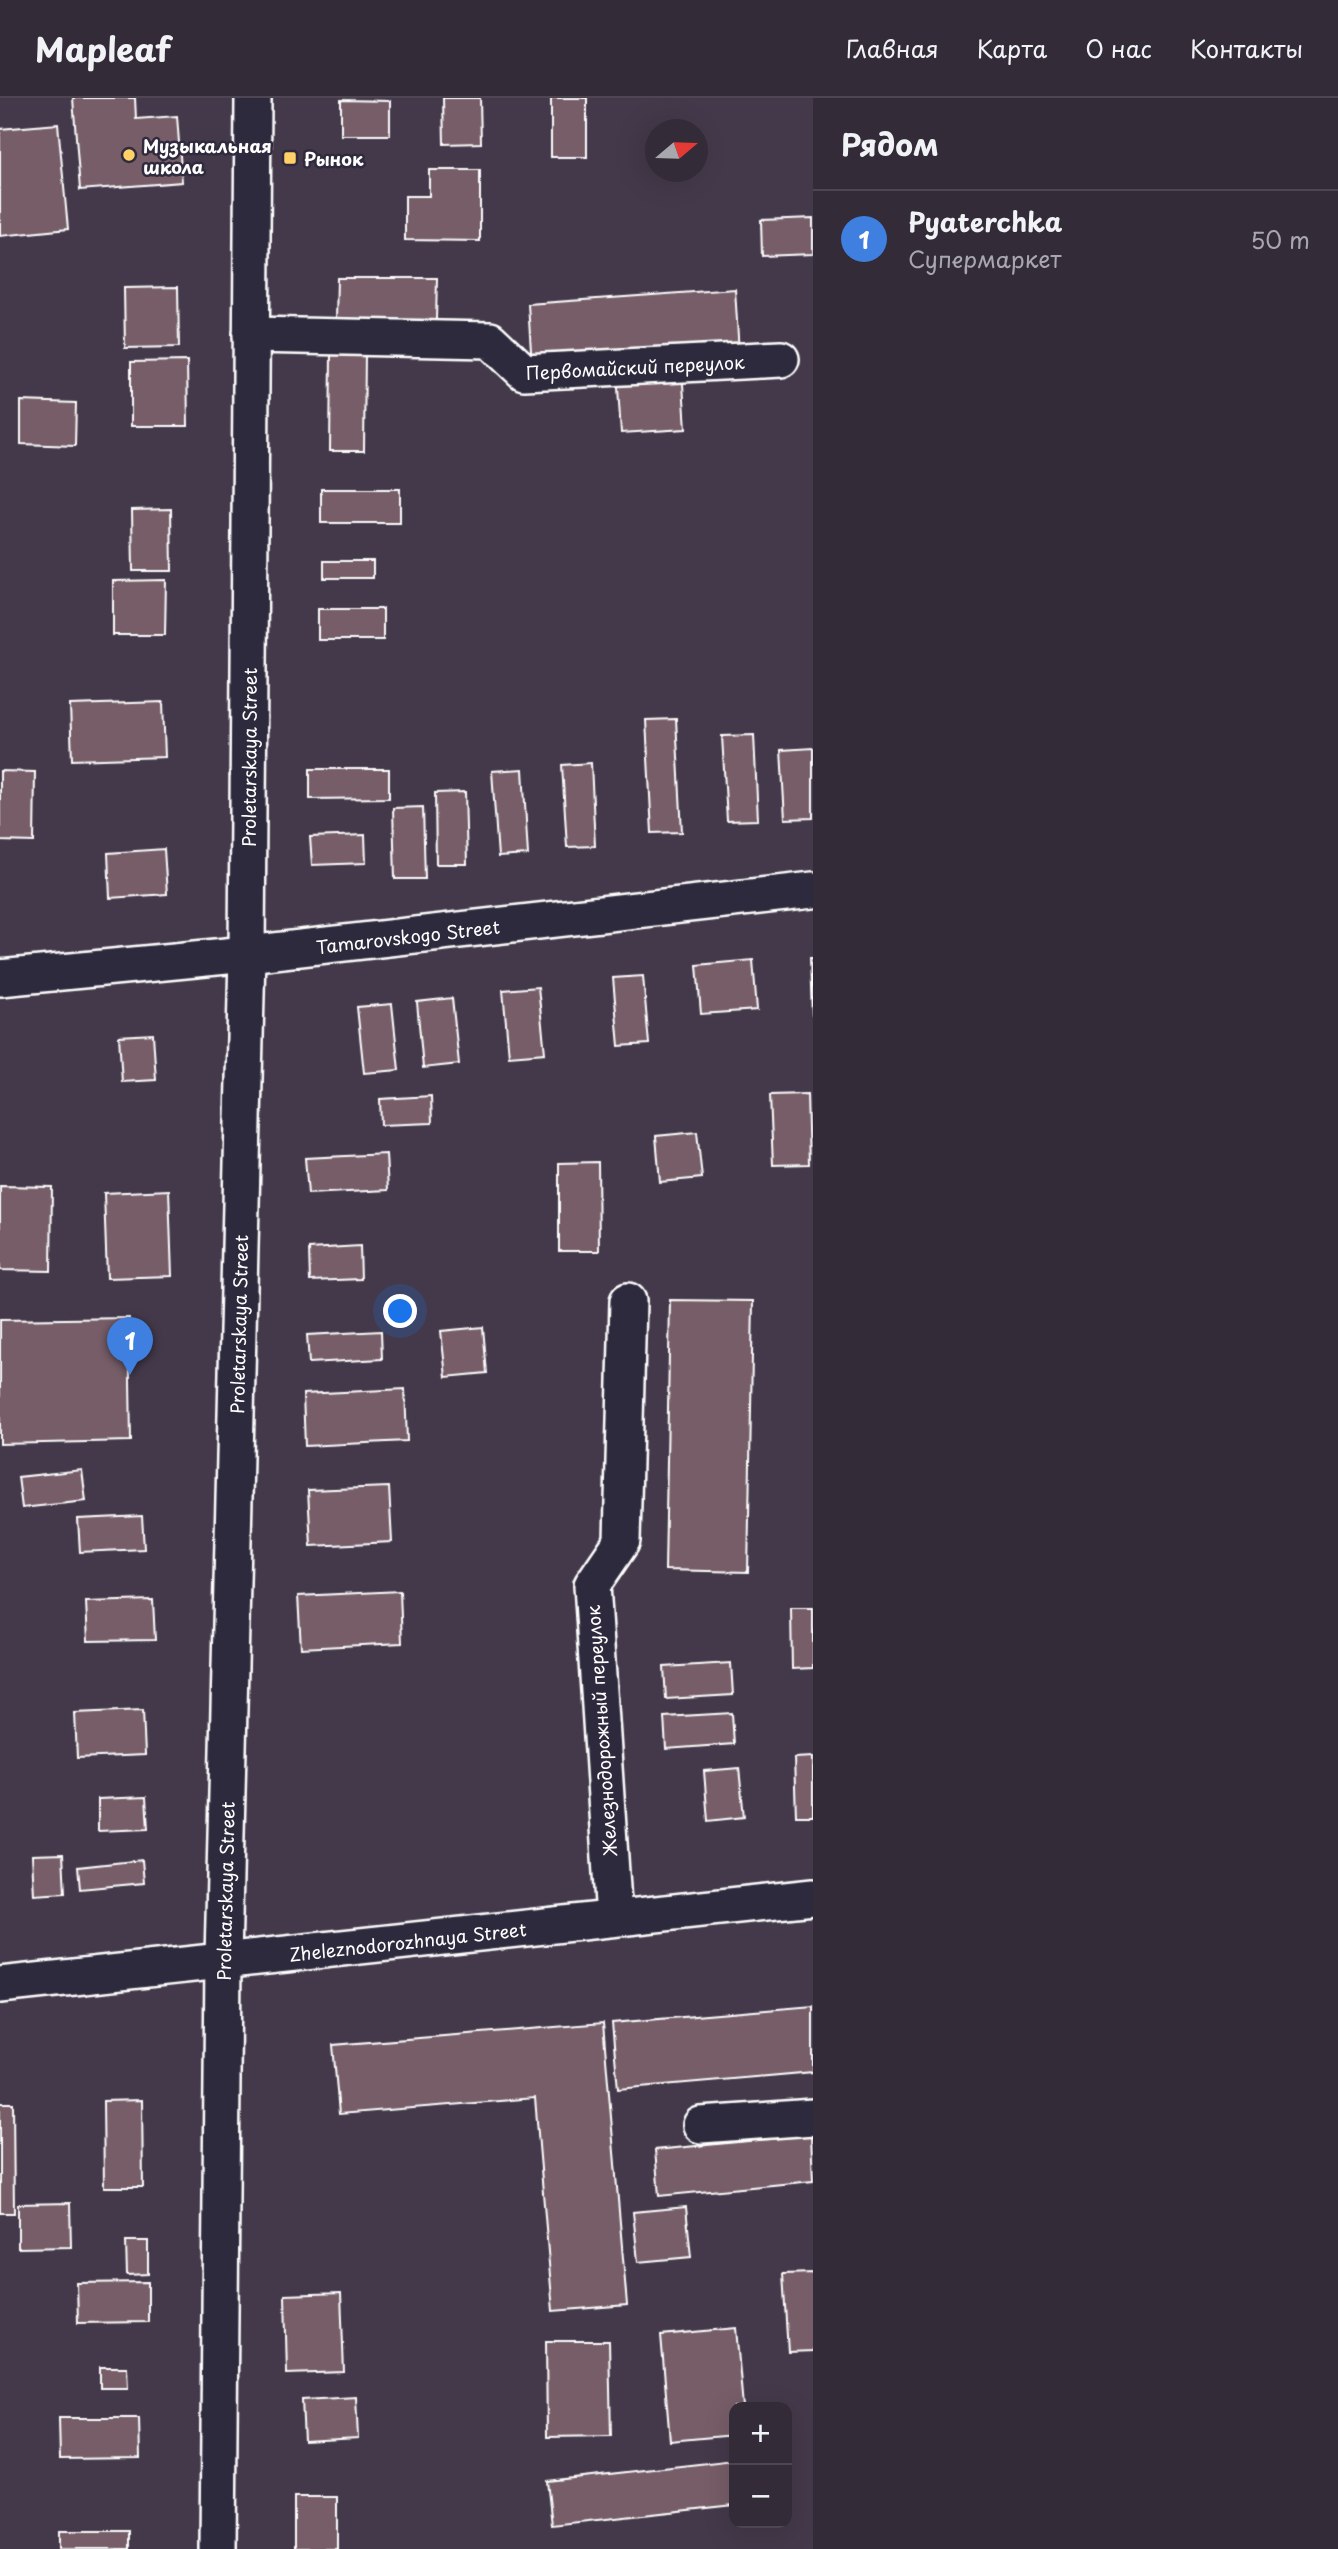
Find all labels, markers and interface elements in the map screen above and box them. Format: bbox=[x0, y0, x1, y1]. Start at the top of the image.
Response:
text: Mapleaf bbox=[35, 23, 171, 73]
text: Главная bbox=[846, 30, 939, 66]
text: Карта bbox=[977, 30, 1047, 66]
text: О нас bbox=[1085, 30, 1152, 66]
text: Контакты bbox=[1190, 30, 1303, 66]
north arrow bbox=[645, 119, 708, 182]
text: Рядом bbox=[841, 121, 939, 166]
place label: Музыкальная школа bbox=[143, 132, 272, 180]
place label: Рынок bbox=[304, 145, 364, 172]
marker: Музыкальная школа bbox=[121, 147, 137, 163]
marker: Рынок bbox=[282, 150, 298, 166]
text: Pyaterchka bbox=[908, 202, 1062, 241]
text: 1 bbox=[859, 222, 870, 257]
text: 50 m bbox=[1250, 222, 1310, 257]
text: Супермаркет bbox=[908, 241, 1062, 276]
street label: Первомайский переулок bbox=[525, 347, 745, 385]
street label: Proletarskaya Street bbox=[234, 668, 263, 847]
street label: Tamarovskogo Street bbox=[315, 912, 501, 960]
street label: Proletarskaya Street bbox=[223, 1234, 254, 1414]
your location bbox=[383, 1294, 417, 1328]
pin: 1 bbox=[107, 1317, 153, 1375]
street label: Железнодорожный переулок bbox=[579, 1604, 623, 1858]
street label: Proletarskaya Street bbox=[209, 1801, 240, 1981]
street label: Zheleznodorozhnaya Street bbox=[288, 1915, 528, 1967]
map controls bbox=[729, 2402, 792, 2528]
button: + bbox=[729, 2402, 792, 2465]
button: − bbox=[729, 2465, 792, 2528]

